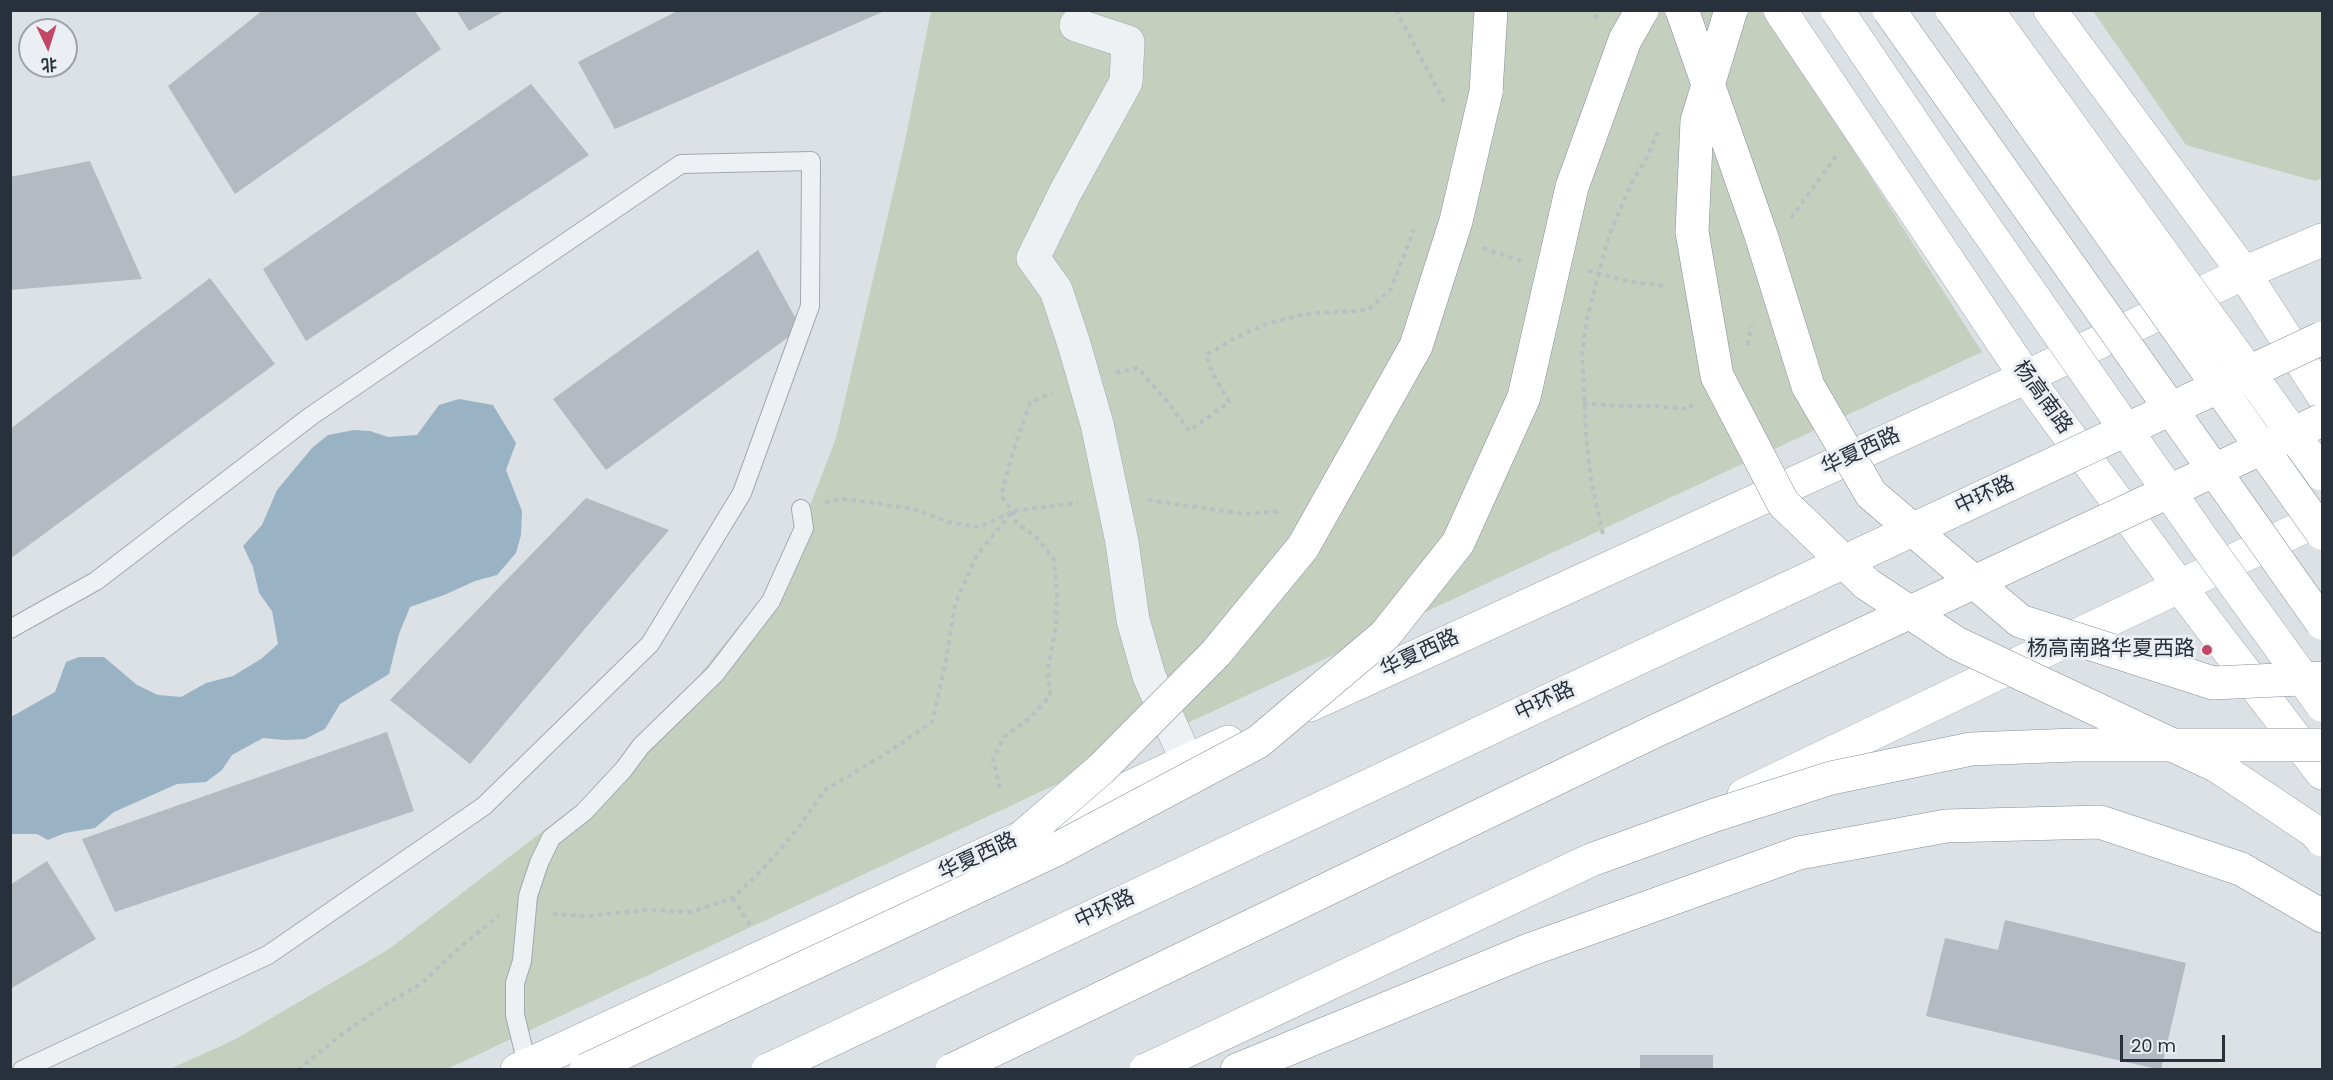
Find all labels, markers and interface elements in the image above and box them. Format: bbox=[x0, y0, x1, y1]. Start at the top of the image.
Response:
north arrow bbox=[18, 18, 78, 78]
text: 北 bbox=[40, 52, 58, 76]
street label: 杨高南路 bbox=[2007, 357, 2077, 439]
street label: 华夏西路 bbox=[1818, 423, 1904, 481]
street label: 中环路 bbox=[1951, 471, 2019, 521]
street label: 华夏西路 bbox=[1377, 625, 1463, 683]
place label: 杨高南路华夏西路 bbox=[2027, 637, 2195, 663]
marker: 杨高南路华夏西路 bbox=[2200, 643, 2214, 657]
street label: 中环路 bbox=[1511, 677, 1579, 727]
street label: 华夏西路 bbox=[935, 828, 1021, 886]
street label: 中环路 bbox=[1071, 885, 1139, 935]
scale bar bbox=[2123, 1023, 2228, 1061]
text: 20 m bbox=[2131, 1033, 2176, 1058]

